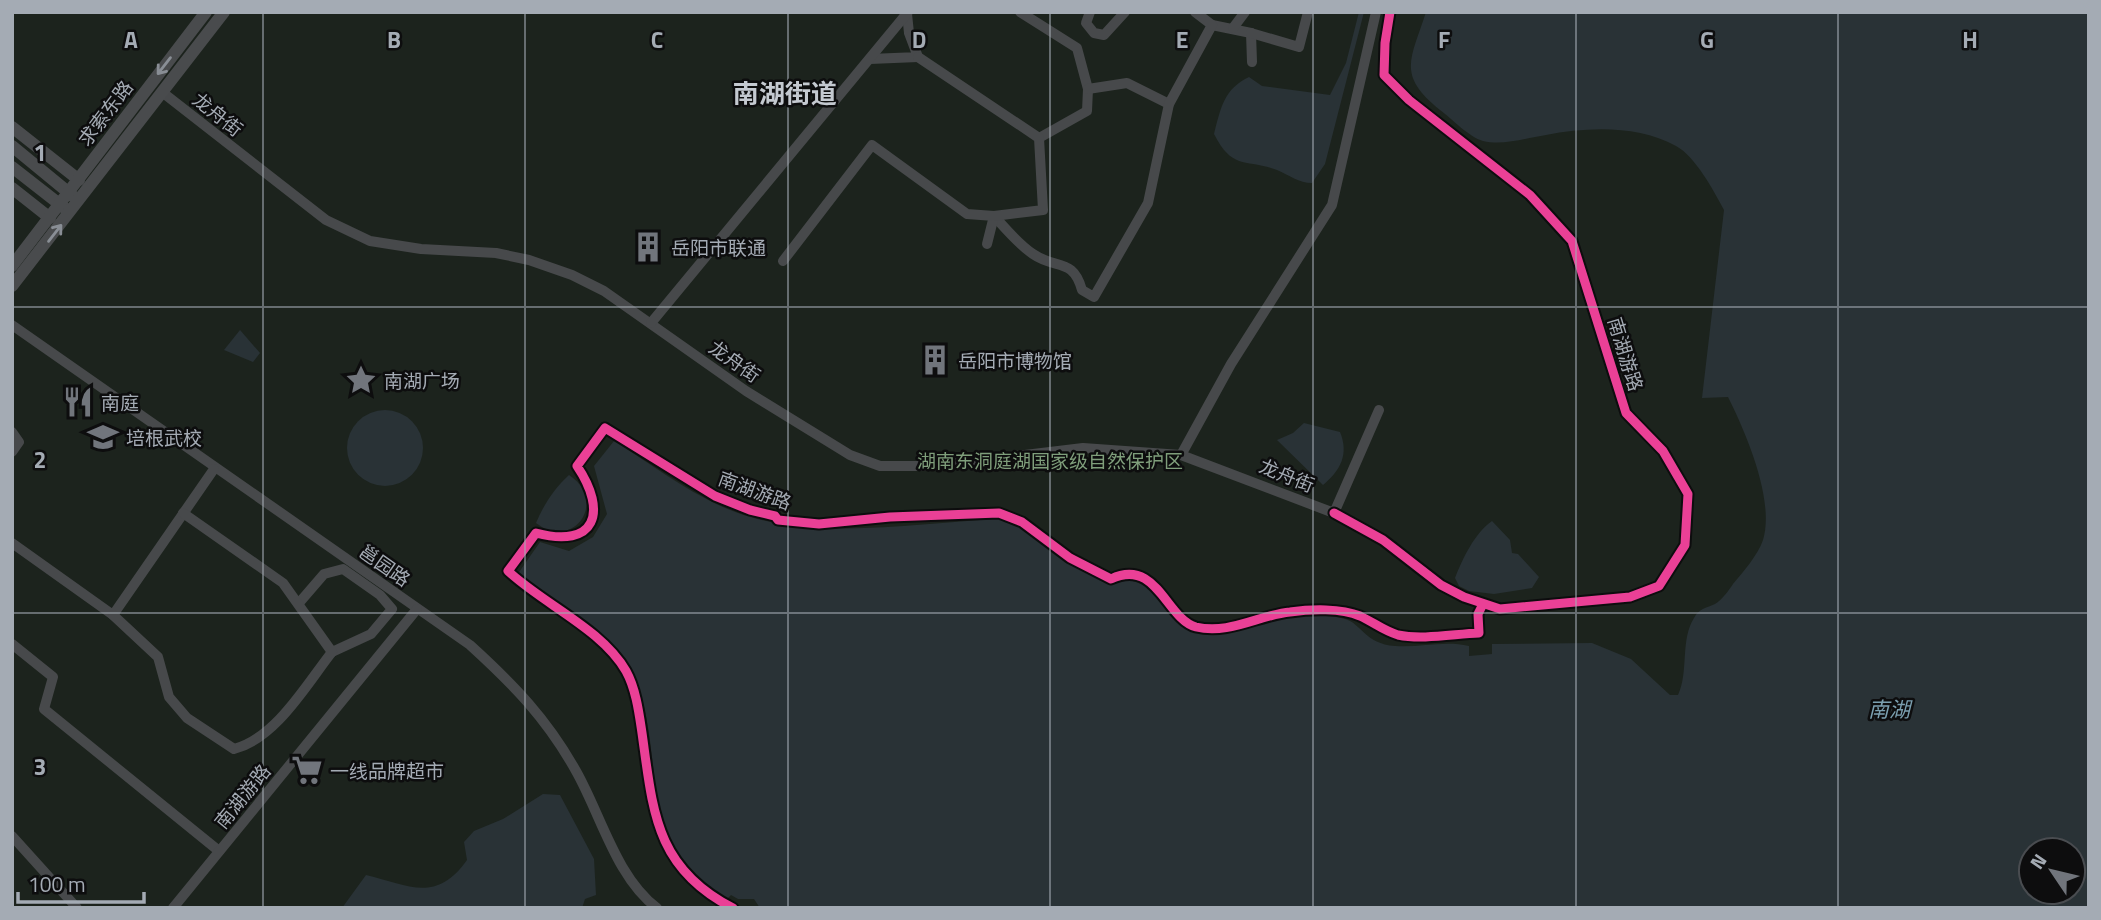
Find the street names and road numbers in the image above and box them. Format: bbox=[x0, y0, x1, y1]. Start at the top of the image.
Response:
street label: 求索东路 bbox=[71, 74, 139, 152]
street label: 龙舟街 bbox=[187, 85, 249, 143]
street label: 南湖游路 bbox=[1601, 313, 1651, 395]
street label: 龙舟街 bbox=[703, 333, 767, 389]
street label: 龙舟街 bbox=[1255, 451, 1319, 499]
street label: 南湖游路 bbox=[714, 463, 796, 517]
street label: 邕园路 bbox=[353, 537, 417, 593]
street label: 南湖游路 bbox=[207, 757, 277, 835]

